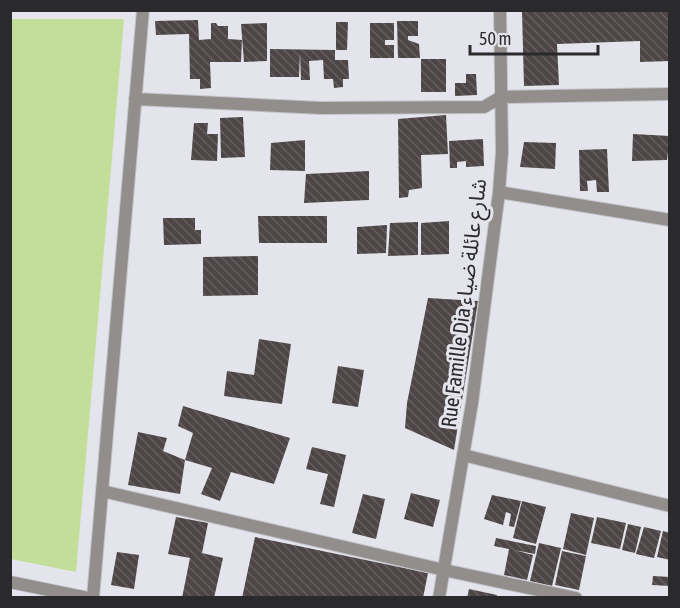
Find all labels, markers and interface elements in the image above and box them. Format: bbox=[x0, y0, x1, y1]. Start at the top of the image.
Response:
scale bar bbox=[470, 18, 598, 56]
text: 50 m bbox=[479, 28, 511, 49]
street label: Rue Famille Dia شارع عائلة ضياء bbox=[436, 177, 494, 429]

